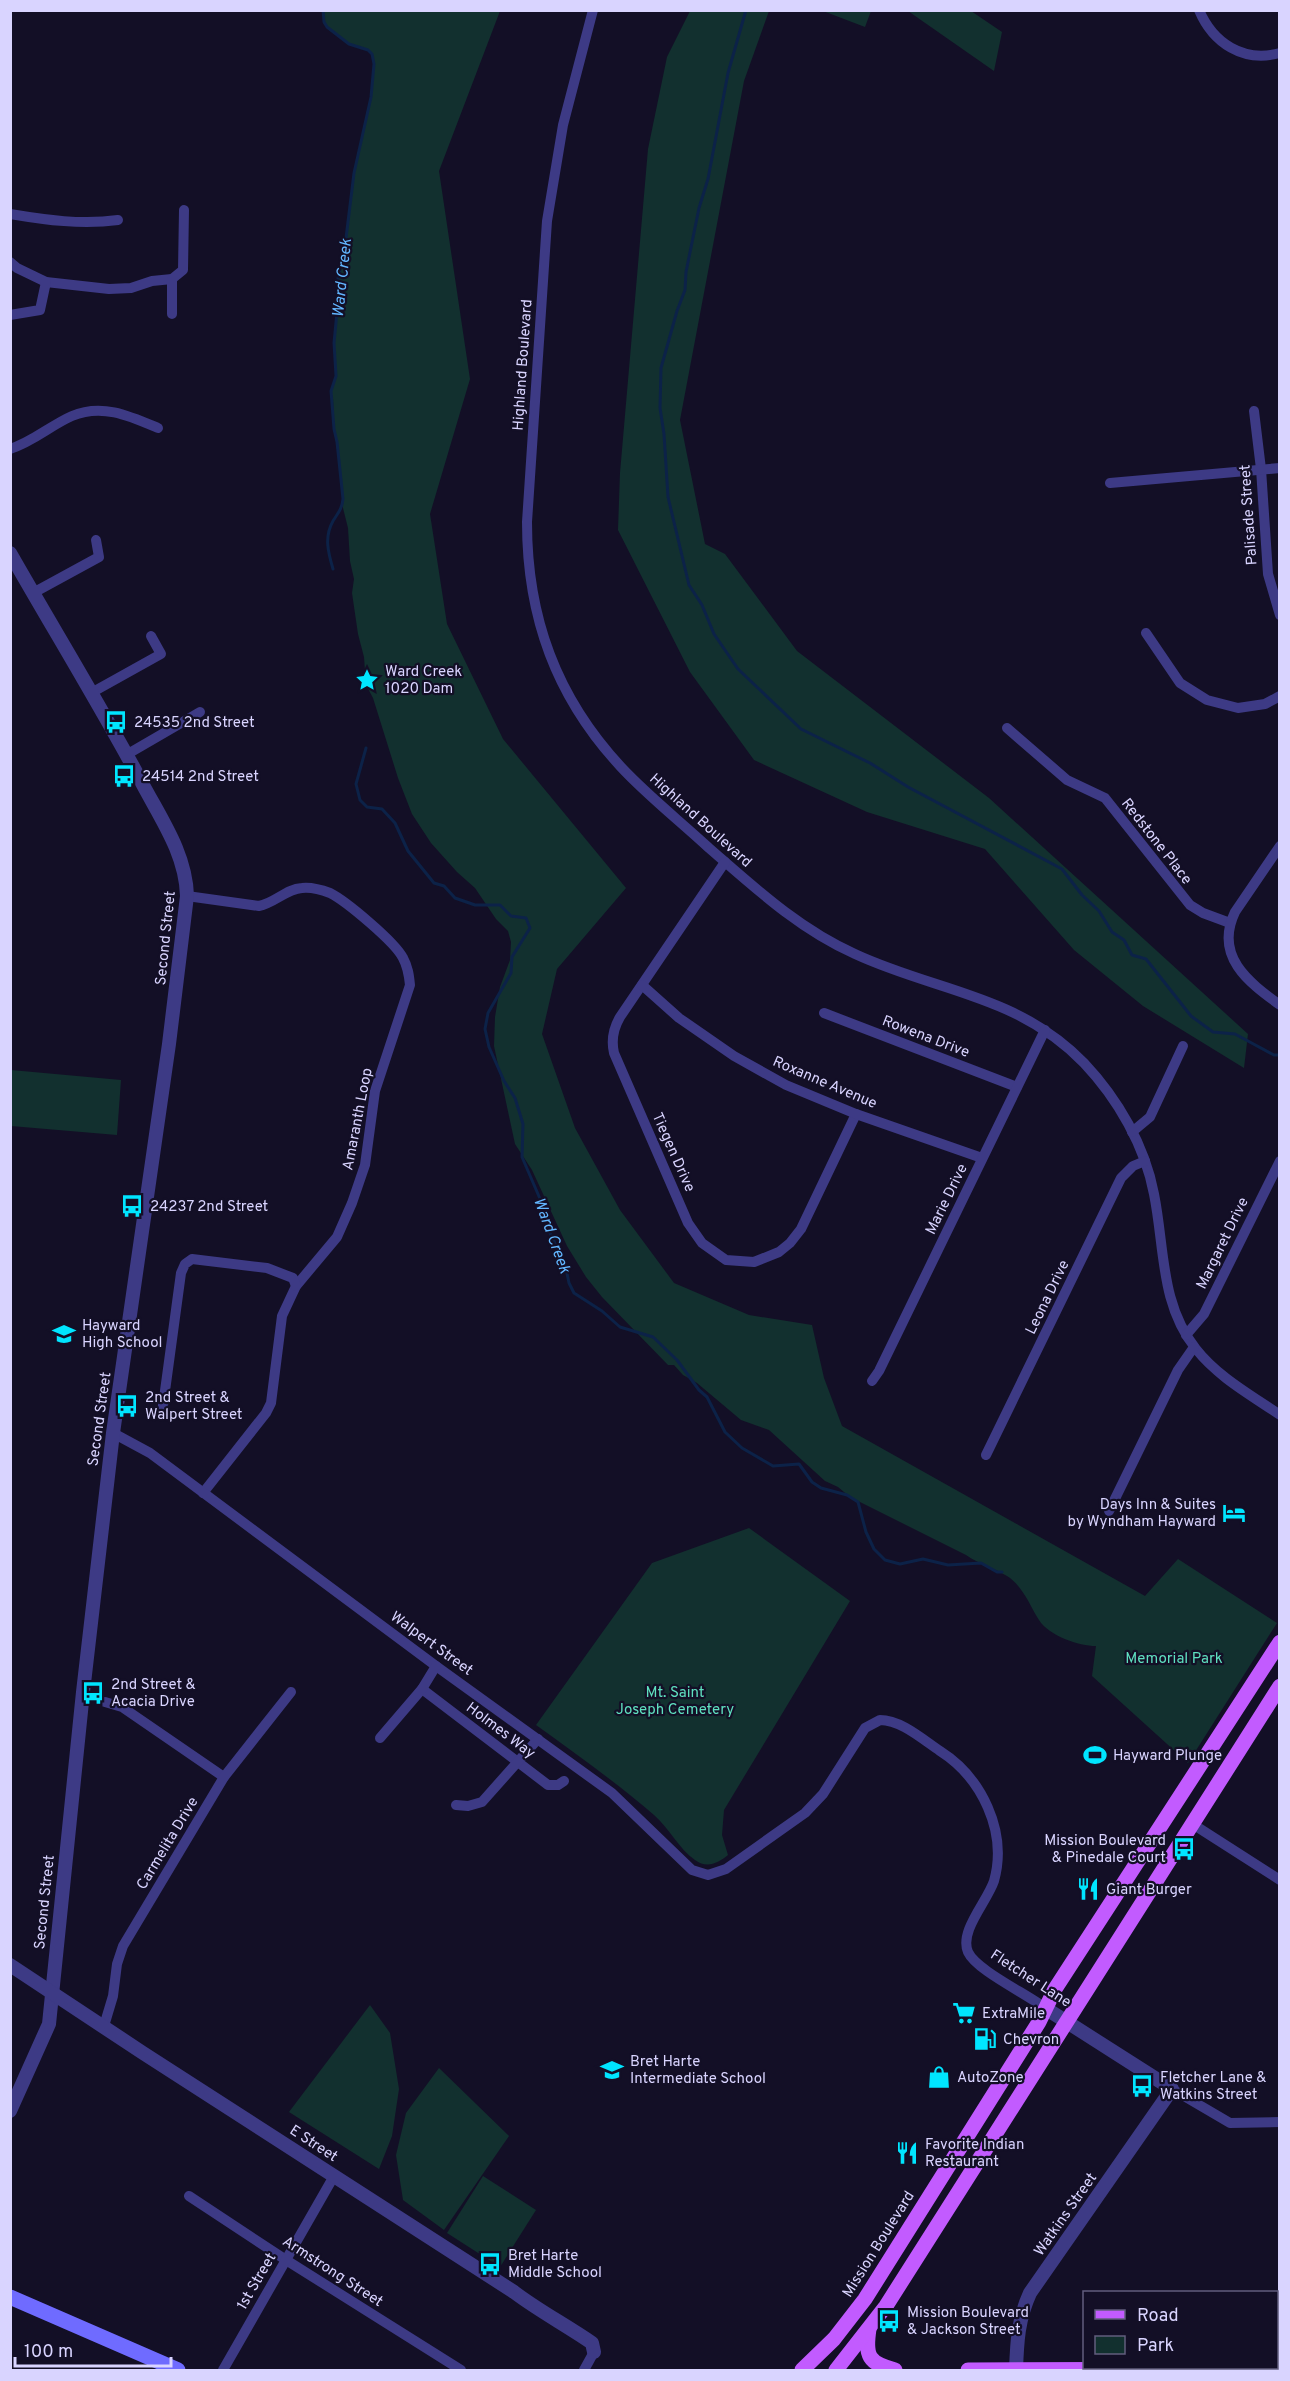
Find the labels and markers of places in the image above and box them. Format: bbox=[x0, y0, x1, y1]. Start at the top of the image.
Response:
place label: Ward Creek 1020 Dam bbox=[385, 663, 462, 699]
place icon: Ward Creek 1020 Dam bbox=[354, 667, 380, 693]
bus stop icon: 24535 2nd Street bbox=[103, 709, 129, 735]
place label: 24535 2nd Street bbox=[134, 714, 255, 733]
bus stop icon: 24514 2nd Street bbox=[111, 763, 137, 789]
place label: 24514 2nd Street bbox=[142, 768, 259, 787]
bus stop icon: 24237 2nd Street bbox=[119, 1193, 145, 1219]
place label: 24237 2nd Street bbox=[150, 1198, 268, 1217]
place label: Hayward High School bbox=[82, 1317, 163, 1353]
school or university icon: Hayward High School bbox=[51, 1321, 77, 1347]
place label: 2nd Street & Walpert Street bbox=[145, 1389, 243, 1425]
bus stop icon: 2nd Street & Walpert Street bbox=[114, 1393, 140, 1419]
place label: Days Inn & Suites by Wyndham Hayward bbox=[1068, 1496, 1216, 1532]
hotel icon: Days Inn & Suites by Wyndham Hayward bbox=[1221, 1500, 1247, 1526]
place label: 2nd Street & Acacia Drive bbox=[111, 1676, 196, 1712]
bus stop icon: 2nd Street & Acacia Drive bbox=[80, 1680, 106, 1706]
sports icon: Hayward Plunge bbox=[1082, 1742, 1108, 1768]
place label: Hayward Plunge bbox=[1113, 1747, 1222, 1766]
place label: Mission Boulevard & Pinedale Court bbox=[1044, 1832, 1166, 1868]
bus stop icon: Mission Boulevard & Pinedale Court bbox=[1171, 1836, 1197, 1862]
restaurant icon: Giant Burger bbox=[1075, 1876, 1101, 1902]
place label: Giant Burger bbox=[1106, 1881, 1192, 1900]
supermarket icon: ExtraMile bbox=[951, 2000, 977, 2026]
place label: ExtraMile bbox=[982, 2005, 1045, 2024]
fuel station icon: Chevron bbox=[972, 2026, 998, 2052]
place label: Chevron bbox=[1003, 2031, 1059, 2050]
place label: Bret Harte Intermediate School bbox=[630, 2053, 766, 2089]
school or university icon: Bret Harte Intermediate School bbox=[599, 2057, 625, 2083]
shop icon: AutoZone bbox=[926, 2064, 952, 2090]
place label: AutoZone bbox=[957, 2069, 1024, 2088]
place label: Fletcher Lane & Watkins Street bbox=[1160, 2069, 1266, 2105]
bus stop icon: Fletcher Lane & Watkins Street bbox=[1129, 2073, 1155, 2099]
place label: Favorite Indian Restaurant bbox=[925, 2136, 1024, 2172]
restaurant icon: Favorite Indian Restaurant bbox=[894, 2140, 920, 2166]
place label: Bret Harte Middle School bbox=[508, 2247, 602, 2283]
bus stop icon: Bret Harte Middle School bbox=[477, 2251, 503, 2277]
place label: Mission Boulevard & Jackson Street bbox=[907, 2304, 1029, 2340]
bus stop icon: Mission Boulevard & Jackson Street bbox=[876, 2308, 902, 2334]

